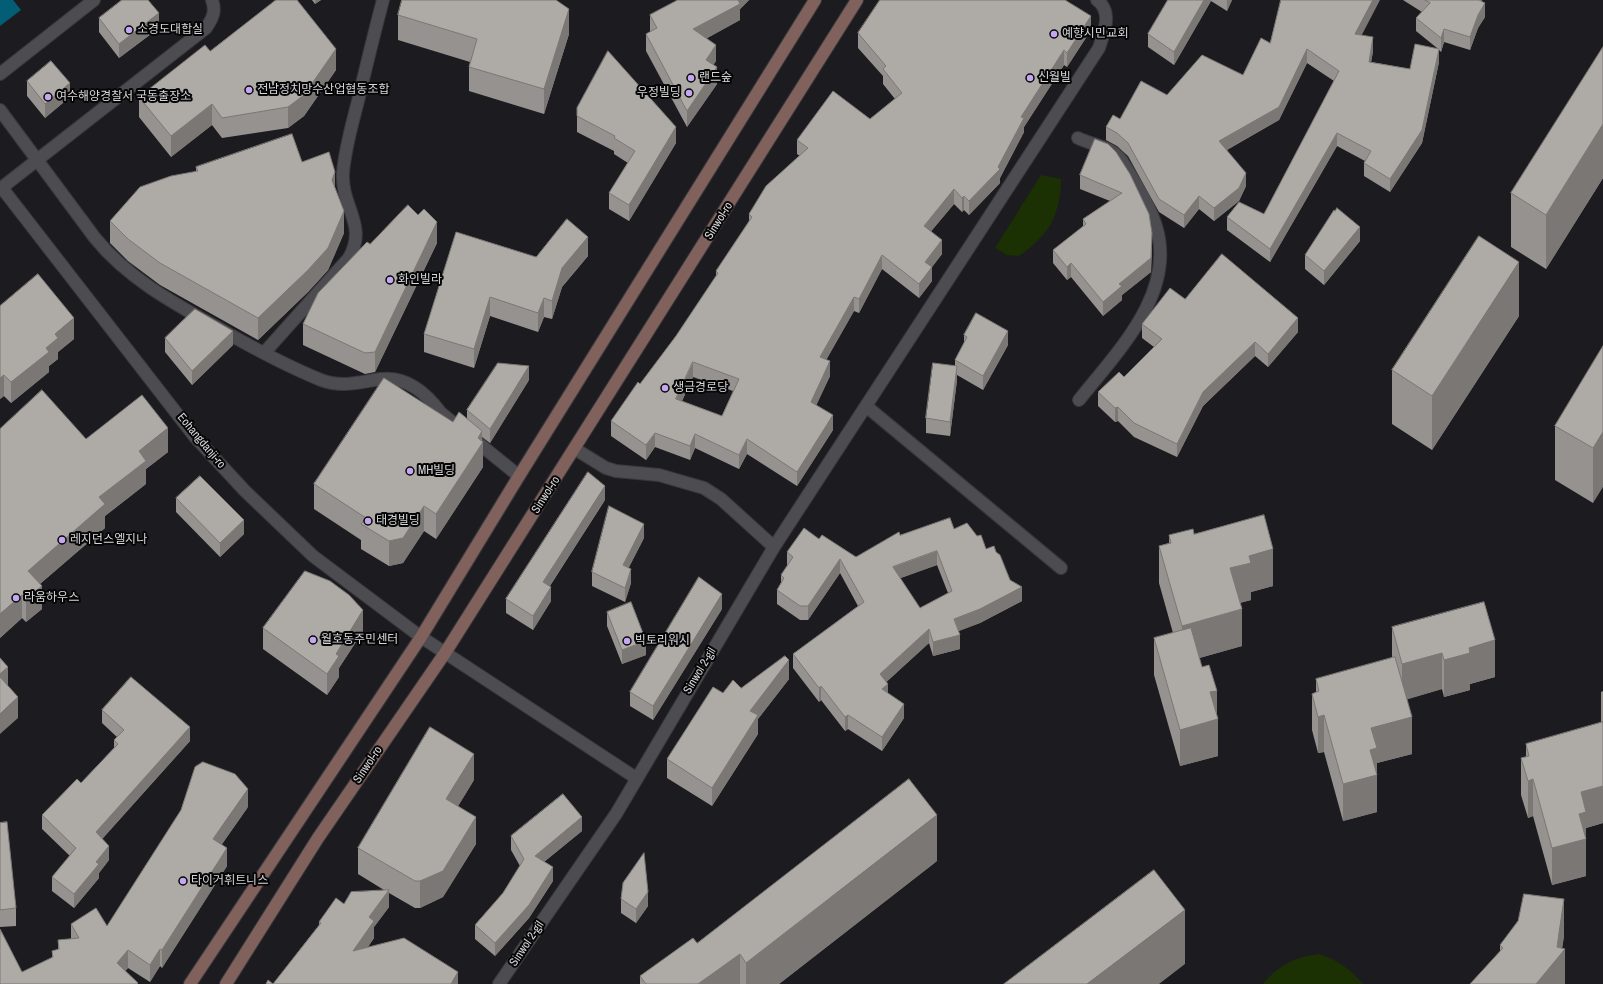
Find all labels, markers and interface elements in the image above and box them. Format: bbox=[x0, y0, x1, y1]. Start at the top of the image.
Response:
place label: 소경도대합실 bbox=[137, 23, 203, 37]
marker: 소경도대합실 bbox=[124, 25, 134, 35]
place label: 예향시민교회 bbox=[1062, 27, 1128, 41]
marker: 예향시민교회 bbox=[1049, 29, 1059, 39]
place label: 랜드숲 bbox=[699, 71, 732, 85]
place label: 신월빌 bbox=[1038, 71, 1071, 85]
marker: 랜드숲 bbox=[686, 73, 696, 83]
marker: 신월빌 bbox=[1025, 73, 1035, 83]
place label: 전남정치망수산업협동조합 bbox=[257, 83, 389, 97]
marker: 전남정치망수산업협동조합 bbox=[244, 85, 254, 95]
place label: 우정빌딩 bbox=[637, 86, 681, 100]
marker: 우정빌딩 bbox=[684, 88, 694, 98]
place label: 여수해양경찰서 국동출장소 bbox=[56, 90, 191, 104]
marker: 여수해양경찰서 국동출장소 bbox=[43, 92, 53, 102]
street label: Sinwol-ro bbox=[702, 200, 736, 242]
place label: 화인빌라 bbox=[398, 273, 442, 287]
marker: 화인빌라 bbox=[385, 275, 395, 285]
place label: 생금경로당 bbox=[673, 381, 728, 395]
marker: 생금경로당 bbox=[660, 383, 670, 393]
street label: Eohangdanji-ro bbox=[174, 411, 228, 471]
place label: MH빌딩 bbox=[418, 464, 455, 478]
marker: MH빌딩 bbox=[405, 466, 415, 476]
street label: Sinwol-ro bbox=[529, 474, 563, 516]
place label: 태경빌딩 bbox=[376, 514, 420, 528]
marker: 태경빌딩 bbox=[363, 516, 373, 526]
place label: 레지던스엘지나 bbox=[70, 533, 147, 547]
marker: 레지던스엘지나 bbox=[57, 535, 67, 545]
place label: 라움하우스 bbox=[24, 591, 79, 605]
marker: 라움하우스 bbox=[11, 593, 21, 603]
place label: 월호동주민센터 bbox=[321, 633, 398, 647]
place label: 빅토리워시 bbox=[635, 634, 690, 648]
marker: 월호동주민센터 bbox=[308, 635, 318, 645]
marker: 빅토리워시 bbox=[622, 636, 632, 646]
street label: Sinwol 2-gil bbox=[681, 645, 719, 697]
street label: Sinwol-ro bbox=[350, 744, 386, 786]
place label: 타이거휘트니스 bbox=[191, 874, 268, 888]
marker: 타이거휘트니스 bbox=[178, 876, 188, 886]
street label: Sinwol 2-gil bbox=[507, 919, 547, 969]

